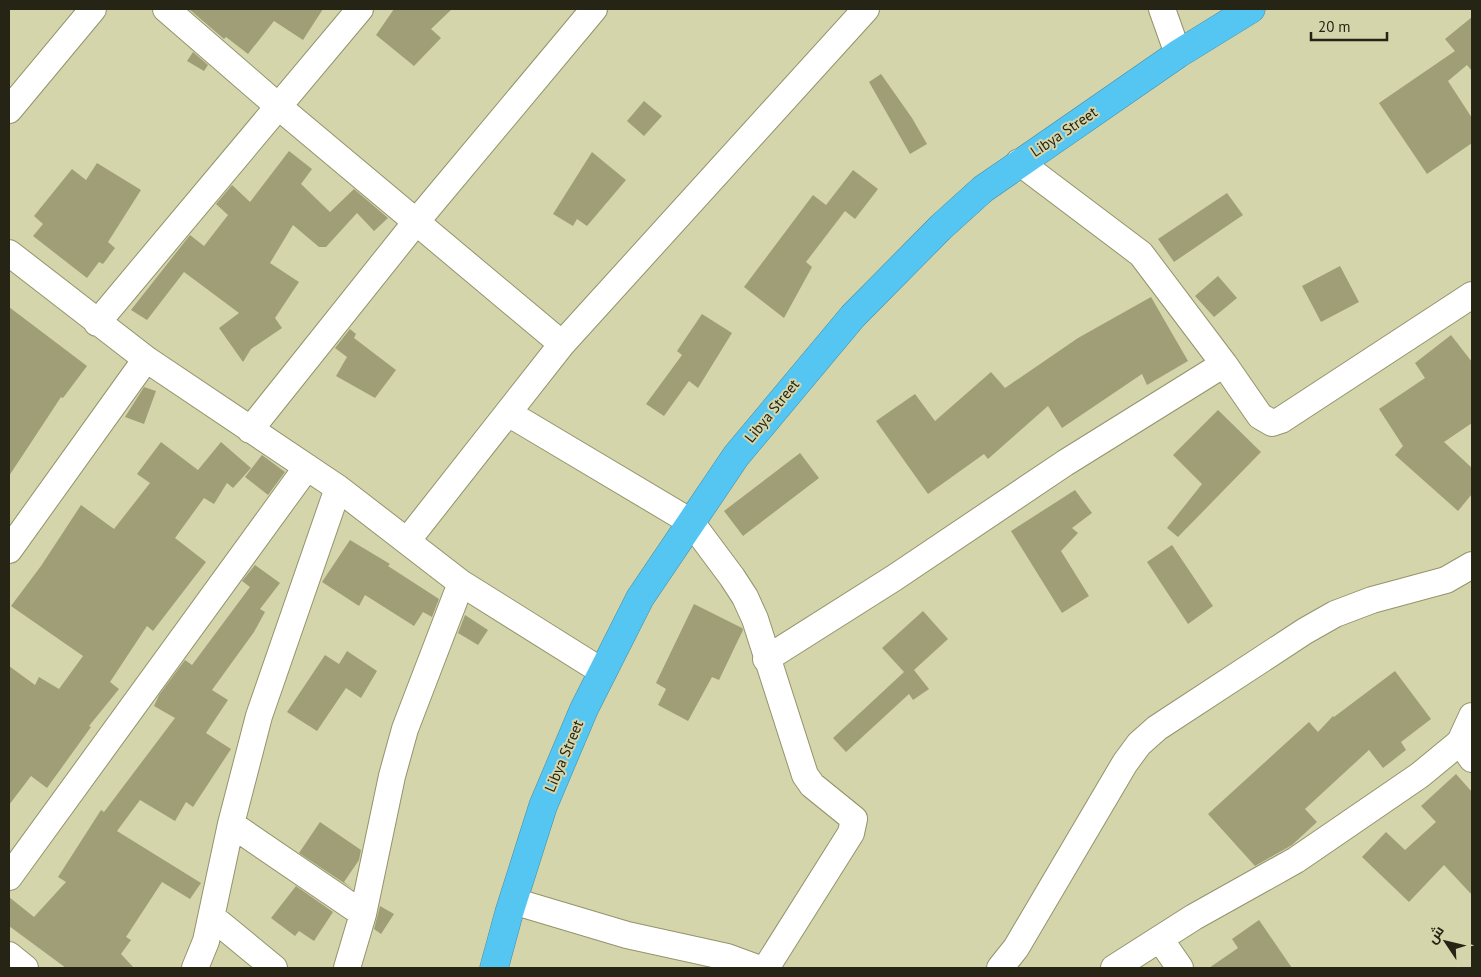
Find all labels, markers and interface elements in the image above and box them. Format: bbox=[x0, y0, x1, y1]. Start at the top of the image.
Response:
scale bar bbox=[1311, 10, 1387, 42]
text: 20 m bbox=[1318, 17, 1351, 36]
street label: Libya Street bbox=[1027, 102, 1101, 161]
street label: Libya Street bbox=[740, 375, 803, 446]
street label: Libya Street bbox=[540, 717, 587, 795]
north arrow bbox=[1421, 917, 1471, 967]
text: ش bbox=[1423, 922, 1448, 947]

